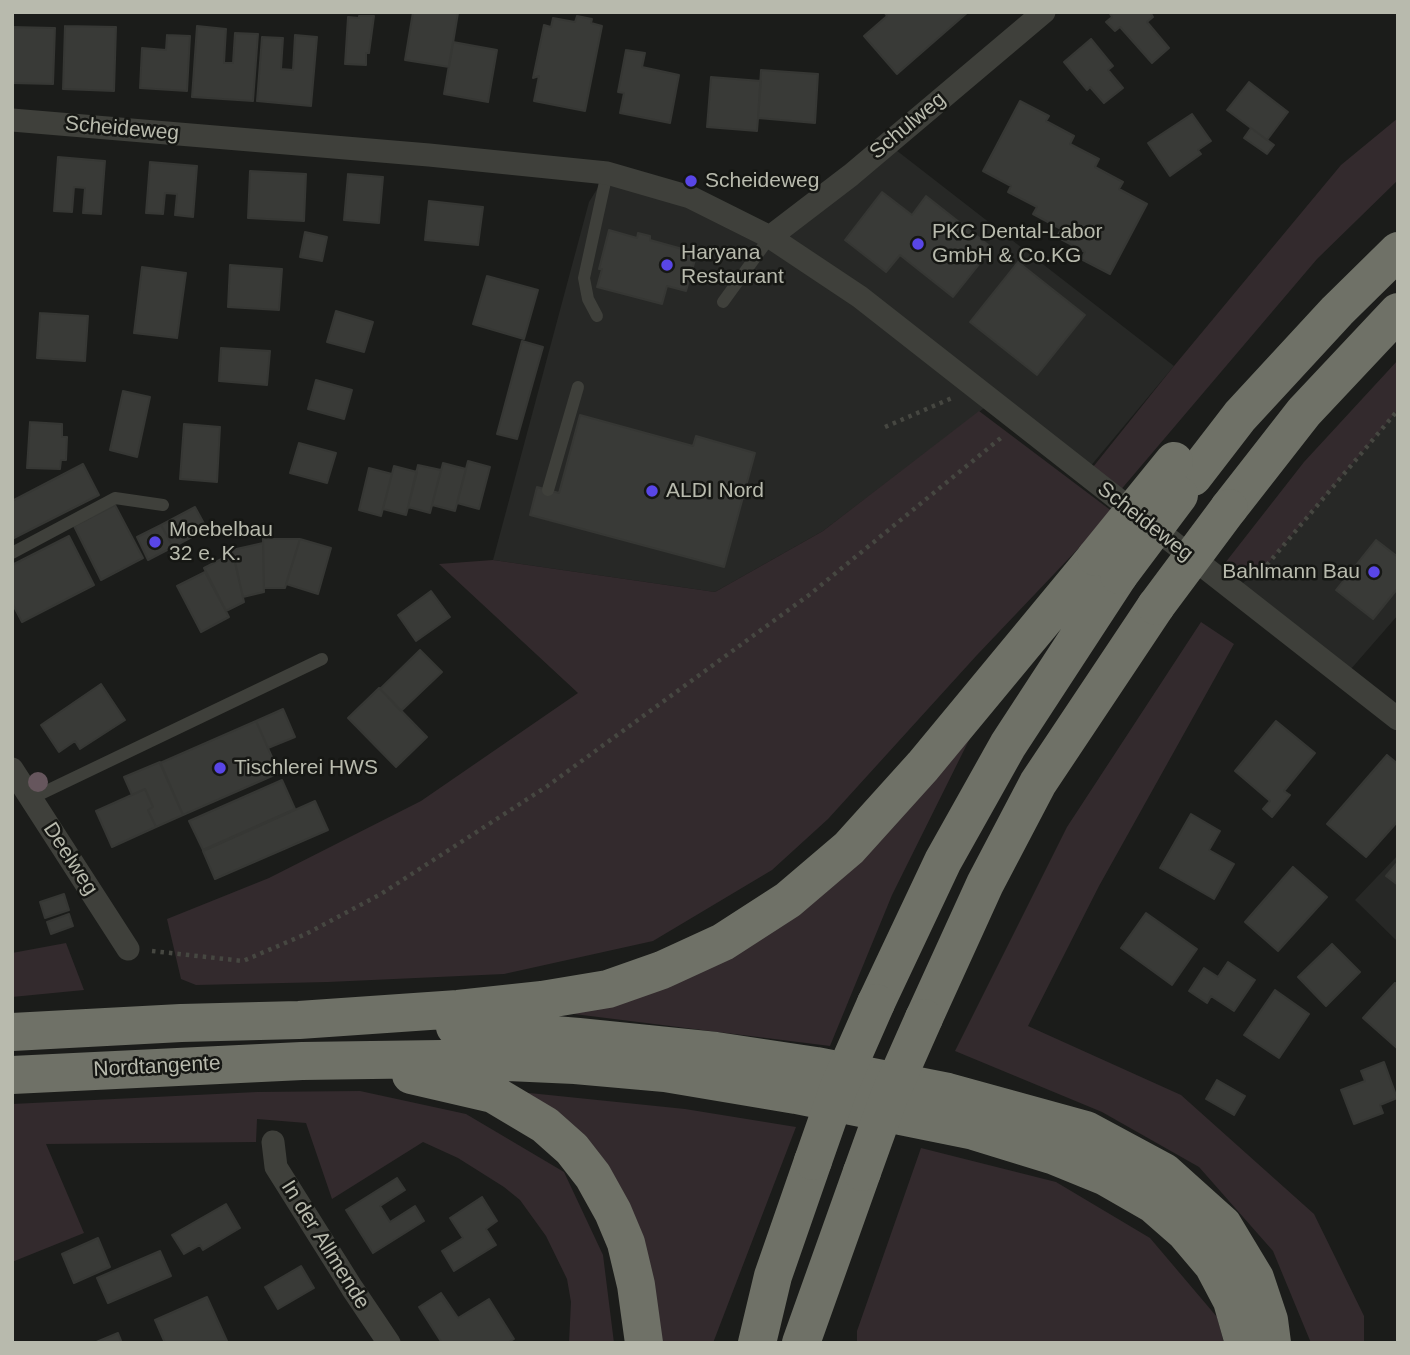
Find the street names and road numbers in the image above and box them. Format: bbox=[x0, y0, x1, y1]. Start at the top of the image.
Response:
street label: Schulweg bbox=[865, 87, 951, 165]
street label: Scheideweg bbox=[64, 111, 180, 147]
street label: Scheideweg bbox=[1092, 477, 1198, 567]
street label: Deelweg bbox=[37, 818, 103, 900]
street label: Nordtangente bbox=[93, 1051, 221, 1083]
street label: In der Allmende bbox=[275, 1176, 375, 1314]

